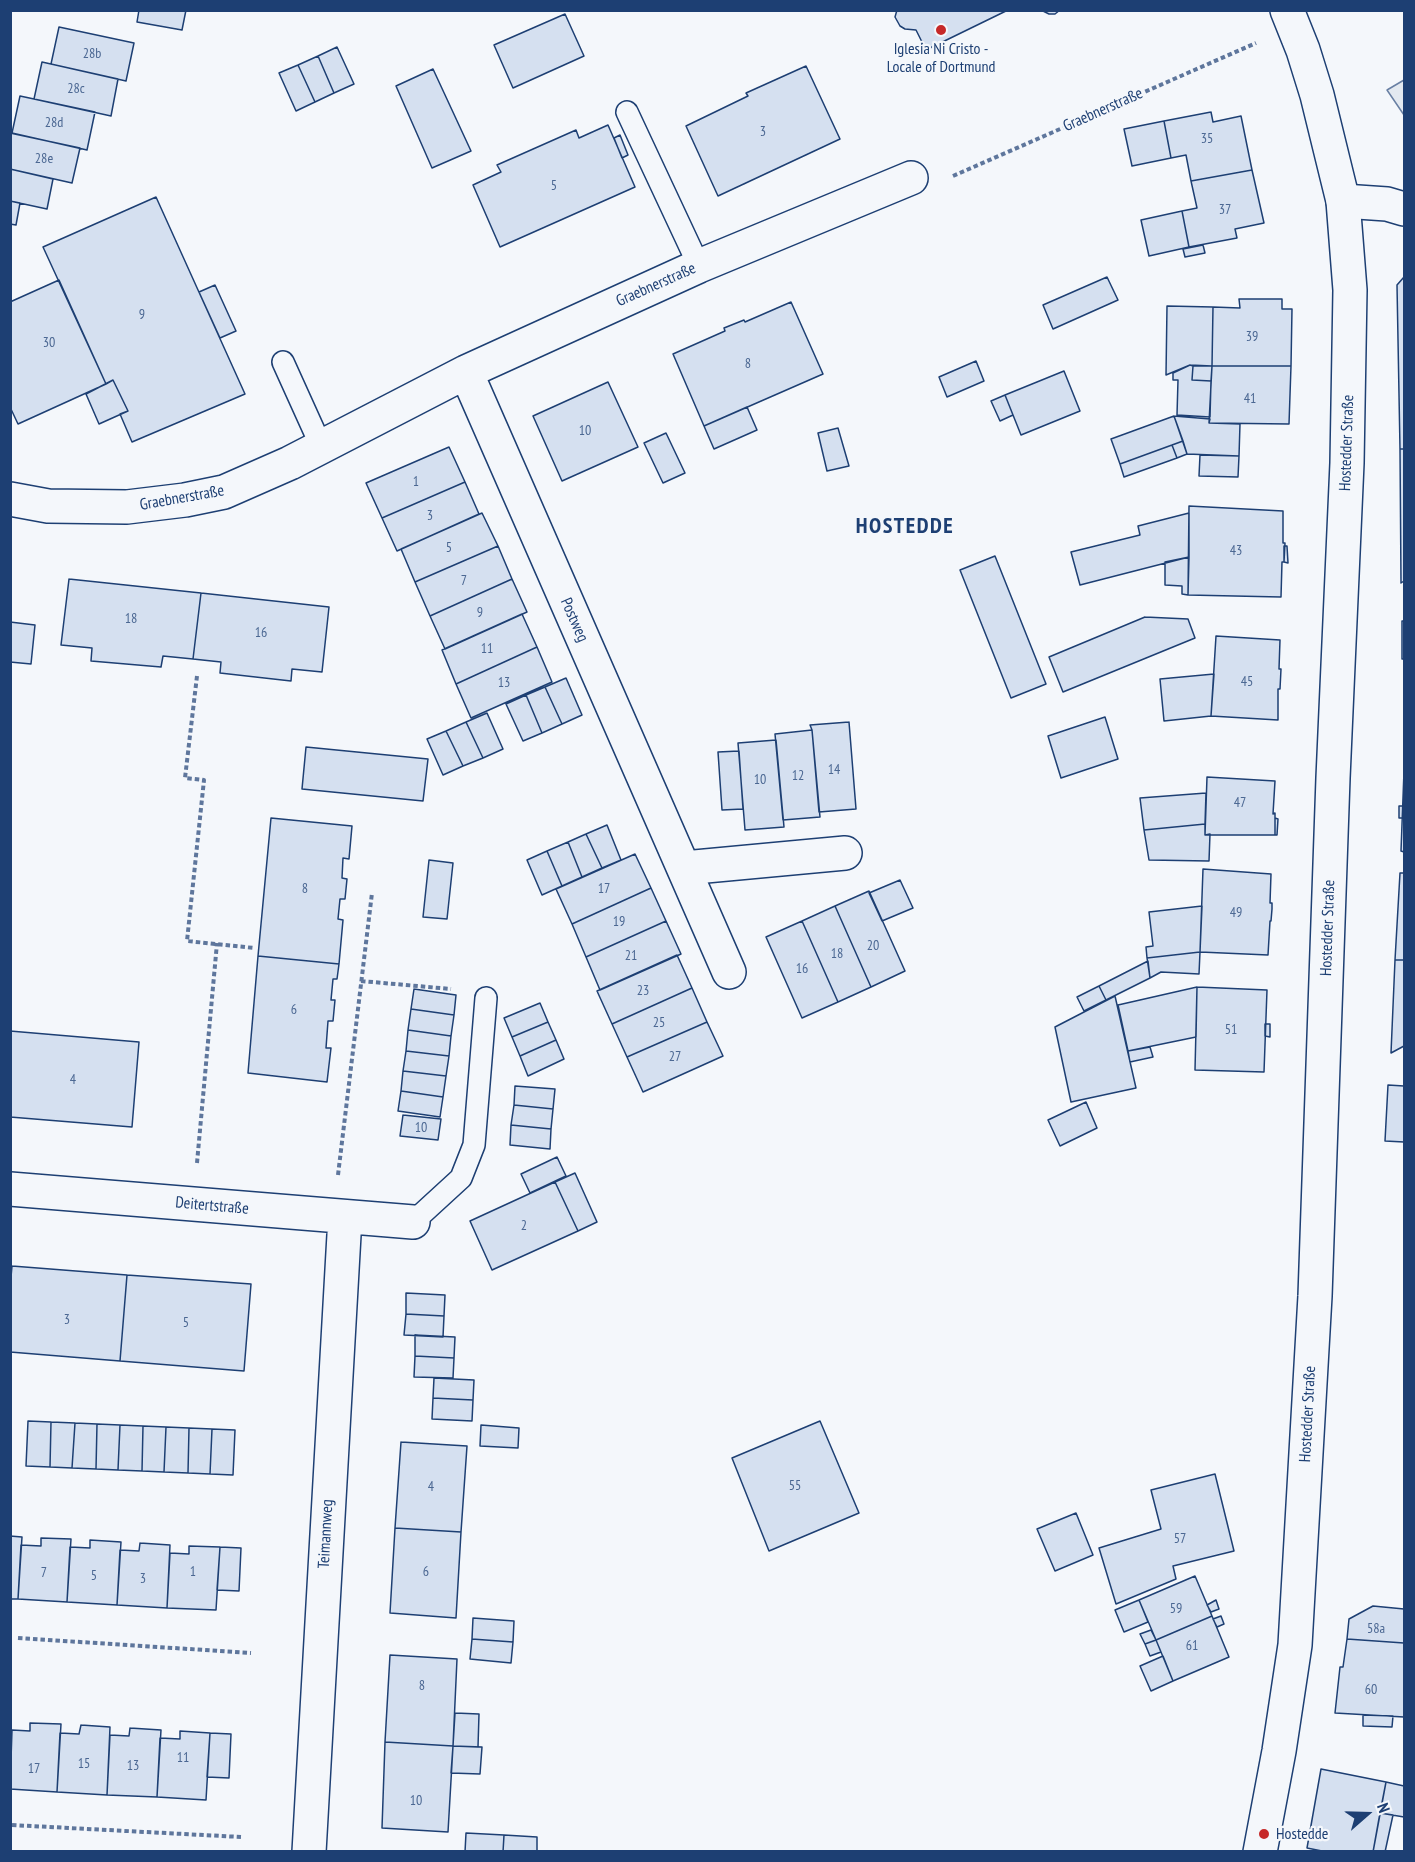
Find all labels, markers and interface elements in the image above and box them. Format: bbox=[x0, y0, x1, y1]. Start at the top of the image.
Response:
marker: Iglesia Ni Cristo - Locale of Dortmund bbox=[934, 23, 948, 37]
place label: Iglesia Ni Cristo - Locale of Dortmund bbox=[887, 39, 995, 77]
house number: 28b bbox=[83, 46, 101, 62]
house number: 28c bbox=[67, 81, 85, 97]
street label: Graebnerstraße bbox=[1060, 84, 1146, 136]
house number: 28d bbox=[45, 115, 63, 131]
house number: 3 bbox=[760, 124, 766, 140]
house number: 35 bbox=[1201, 131, 1213, 147]
house number: 28e bbox=[35, 151, 53, 167]
house number: 5 bbox=[551, 178, 557, 194]
house number: 37 bbox=[1219, 202, 1231, 218]
street label: Graebnerstraße bbox=[613, 259, 699, 311]
house number: 9 bbox=[139, 307, 145, 323]
house number: 39 bbox=[1246, 329, 1258, 345]
house number: 30 bbox=[43, 335, 55, 351]
house number: 8 bbox=[745, 356, 751, 372]
house number: 41 bbox=[1244, 391, 1256, 407]
street label: Hostedder Straße bbox=[1336, 394, 1358, 492]
house number: 10 bbox=[579, 423, 591, 439]
house number: 1 bbox=[413, 474, 419, 490]
street label: Graebnerstraße bbox=[138, 481, 226, 515]
house number: 3 bbox=[427, 508, 433, 524]
district label: HOSTEDDE bbox=[856, 514, 954, 540]
house number: 5 bbox=[446, 540, 452, 556]
house number: 43 bbox=[1230, 543, 1242, 559]
house number: 7 bbox=[461, 573, 467, 589]
street label: Postweg bbox=[556, 595, 592, 645]
house number: 9 bbox=[477, 605, 483, 621]
house number: 18 bbox=[125, 611, 137, 627]
house number: 16 bbox=[255, 625, 267, 641]
house number: 11 bbox=[481, 641, 493, 657]
house number: 45 bbox=[1241, 674, 1253, 690]
house number: 13 bbox=[498, 675, 510, 691]
house number: 14 bbox=[828, 762, 840, 778]
house number: 12 bbox=[792, 768, 804, 784]
house number: 10 bbox=[754, 772, 766, 788]
house number: 47 bbox=[1234, 795, 1246, 811]
street label: Hostedder Straße bbox=[1317, 879, 1339, 977]
house number: 8 bbox=[302, 881, 308, 897]
house number: 17 bbox=[598, 881, 610, 897]
house number: 49 bbox=[1230, 905, 1242, 921]
house number: 19 bbox=[613, 914, 625, 930]
house number: 20 bbox=[867, 938, 879, 954]
house number: 18 bbox=[831, 946, 843, 962]
house number: 21 bbox=[625, 948, 637, 964]
house number: 16 bbox=[796, 961, 808, 977]
house number: 23 bbox=[637, 983, 649, 999]
house number: 6 bbox=[291, 1002, 297, 1018]
house number: 25 bbox=[653, 1015, 665, 1031]
house number: 51 bbox=[1225, 1022, 1237, 1038]
house number: 27 bbox=[669, 1049, 681, 1065]
house number: 4 bbox=[70, 1072, 76, 1088]
house number: 10 bbox=[415, 1120, 427, 1136]
street label: Deitertstraße bbox=[175, 1193, 249, 1219]
house number: 2 bbox=[521, 1218, 527, 1234]
house number: 3 bbox=[64, 1312, 70, 1328]
house number: 5 bbox=[183, 1315, 189, 1331]
street label: Hostedder Straße bbox=[1296, 1365, 1320, 1463]
house number: 55 bbox=[789, 1478, 801, 1494]
house number: 4 bbox=[428, 1479, 434, 1495]
street label: Teimannweg bbox=[315, 1499, 337, 1569]
house number: 57 bbox=[1174, 1531, 1186, 1547]
house number: 1 bbox=[190, 1564, 196, 1580]
house number: 6 bbox=[423, 1564, 429, 1580]
house number: 7 bbox=[41, 1565, 47, 1581]
house number: 5 bbox=[91, 1568, 97, 1584]
house number: 3 bbox=[140, 1571, 146, 1587]
house number: 59 bbox=[1170, 1601, 1182, 1617]
house number: 58a bbox=[1367, 1621, 1385, 1637]
house number: 61 bbox=[1186, 1638, 1198, 1654]
house number: 8 bbox=[419, 1678, 425, 1694]
house number: 60 bbox=[1365, 1682, 1377, 1698]
house number: 11 bbox=[177, 1750, 189, 1766]
house number: 15 bbox=[78, 1756, 90, 1772]
house number: 13 bbox=[127, 1758, 139, 1774]
house number: 17 bbox=[28, 1761, 40, 1777]
north arrow bbox=[1337, 1784, 1397, 1844]
house number: 10 bbox=[410, 1793, 422, 1809]
text: N bbox=[1373, 1800, 1395, 1815]
place label: Hostedde bbox=[1276, 1824, 1328, 1844]
marker: Hostedde bbox=[1257, 1827, 1271, 1841]

